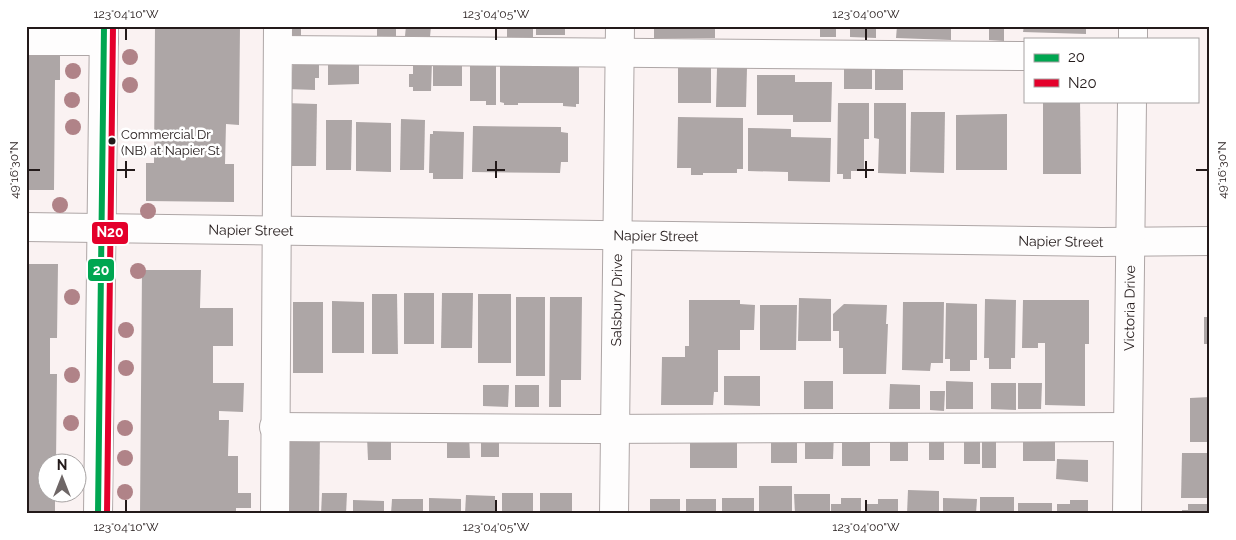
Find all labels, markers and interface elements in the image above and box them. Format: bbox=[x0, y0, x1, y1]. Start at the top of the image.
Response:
text: 123°04'10"W bbox=[93, 7, 159, 21]
text: 123°04'05"W bbox=[463, 7, 530, 21]
text: 123°04'00"W bbox=[832, 7, 900, 21]
legend bbox=[1024, 38, 1198, 102]
text: 20 bbox=[1068, 48, 1085, 66]
text: N20 bbox=[1068, 74, 1097, 92]
place label: Commercial Dr (NB) at Napier St bbox=[121, 127, 221, 158]
marker: Commercial Dr (NB) at Napier St bbox=[107, 136, 117, 146]
text: 49°16'30"N bbox=[7, 141, 21, 199]
text: 49°16'30"N bbox=[1215, 141, 1229, 199]
line badge: N20 bbox=[91, 221, 129, 245]
street label: Napier Street bbox=[208, 222, 294, 239]
text: N20 bbox=[96, 224, 124, 240]
street label: Napier Street bbox=[613, 227, 699, 244]
street label: Napier Street bbox=[1018, 233, 1104, 250]
street label: Salsbury Drive bbox=[608, 253, 625, 347]
line badge: 20 bbox=[87, 258, 115, 282]
text: 20 bbox=[93, 262, 109, 278]
street label: Victoria Drive bbox=[1121, 265, 1138, 351]
north arrow bbox=[38, 452, 88, 502]
text: N bbox=[57, 457, 67, 473]
text: 123°04'10"W bbox=[93, 520, 159, 534]
text: 123°04'05"W bbox=[463, 520, 530, 534]
text: 123°04'00"W bbox=[832, 520, 900, 534]

